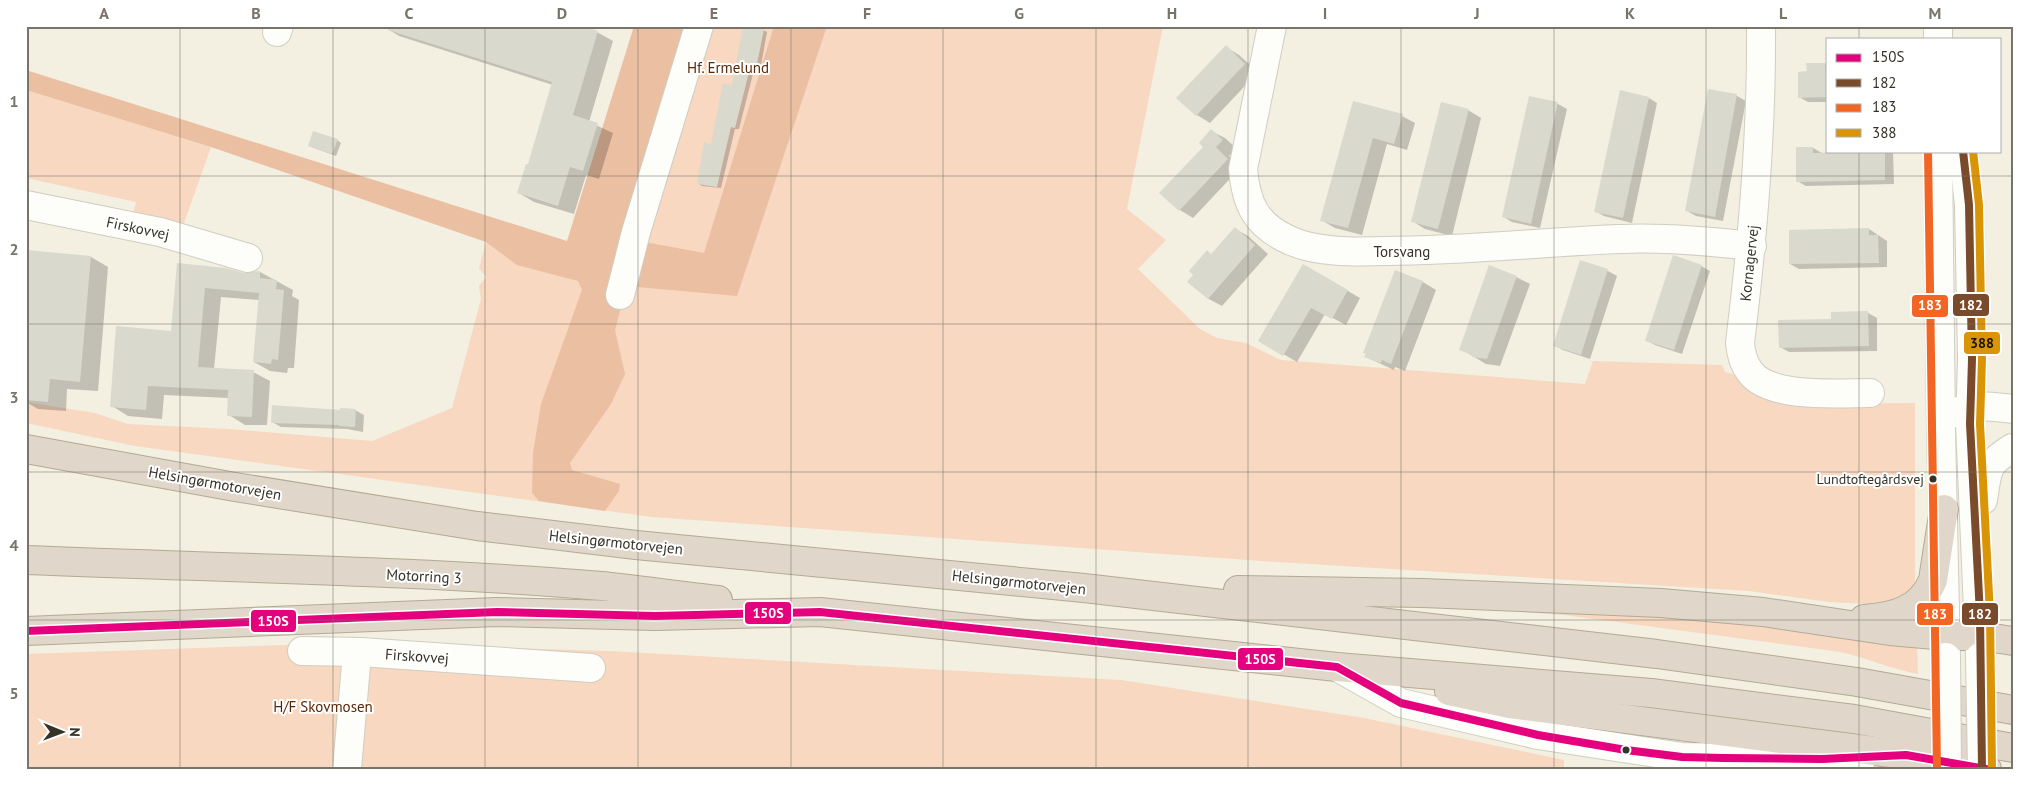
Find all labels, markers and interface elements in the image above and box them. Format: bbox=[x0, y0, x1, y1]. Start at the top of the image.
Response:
text: A bbox=[99, 3, 109, 23]
text: B bbox=[251, 3, 261, 23]
text: C bbox=[405, 3, 414, 23]
text: D bbox=[557, 3, 567, 23]
text: E bbox=[710, 3, 718, 23]
text: F bbox=[863, 3, 871, 23]
text: G bbox=[1014, 3, 1024, 23]
text: H bbox=[1167, 3, 1177, 23]
text: I bbox=[1323, 3, 1327, 23]
text: J bbox=[1473, 3, 1480, 23]
text: K bbox=[1625, 3, 1635, 23]
text: L bbox=[1779, 3, 1788, 23]
text: M bbox=[1929, 3, 1941, 23]
legend bbox=[1826, 38, 2002, 152]
text: 150S bbox=[1872, 47, 1905, 66]
park label: Hf. Ermelund bbox=[687, 58, 769, 77]
text: 182 bbox=[1872, 73, 1897, 92]
text: 1 bbox=[9, 91, 19, 111]
text: 183 bbox=[1872, 97, 1897, 116]
text: 388 bbox=[1872, 123, 1897, 142]
street label: Firskovvej bbox=[105, 212, 171, 244]
street label: Kornagervej bbox=[1736, 224, 1762, 302]
text: 2 bbox=[9, 239, 19, 259]
street label: Torsvang bbox=[1374, 242, 1430, 261]
line badge: 182 bbox=[1952, 293, 1990, 317]
line badge: 183 bbox=[1911, 294, 1949, 318]
text: 183 bbox=[1918, 296, 1942, 314]
text: 182 bbox=[1959, 296, 1983, 314]
line badge: 388 bbox=[1963, 331, 2001, 355]
text: 388 bbox=[1970, 334, 1994, 352]
text: 3 bbox=[9, 387, 19, 407]
street label: Helsingørmotorvejen bbox=[147, 462, 283, 504]
place label: Lundtoftegårdsvej bbox=[1816, 470, 1924, 488]
marker: Lundtoftegårdsvej bbox=[1928, 474, 1938, 484]
street label: Helsingørmotorvejen bbox=[548, 526, 684, 558]
text: 4 bbox=[9, 535, 19, 555]
street label: Motorring 3 bbox=[386, 565, 462, 587]
street label: Helsingørmotorvejen bbox=[951, 566, 1087, 598]
line badge: 150S bbox=[744, 601, 792, 625]
line badge: 183 bbox=[1916, 602, 1954, 626]
line badge: 182 bbox=[1961, 602, 1999, 626]
text: 150S bbox=[752, 604, 784, 622]
text: 183 bbox=[1923, 605, 1947, 623]
text: 182 bbox=[1968, 605, 1992, 623]
line badge: 150S bbox=[250, 609, 297, 633]
text: 150S bbox=[257, 612, 289, 630]
street label: Firskovvej bbox=[384, 644, 450, 668]
line badge: 150S bbox=[1237, 647, 1284, 671]
text: 150S bbox=[1244, 650, 1276, 668]
text: 5 bbox=[9, 683, 19, 703]
park label: H/F Skovmosen bbox=[273, 697, 373, 716]
north arrow bbox=[38, 708, 88, 758]
text: N bbox=[66, 727, 84, 737]
unlabelled marker bbox=[1621, 745, 1631, 755]

